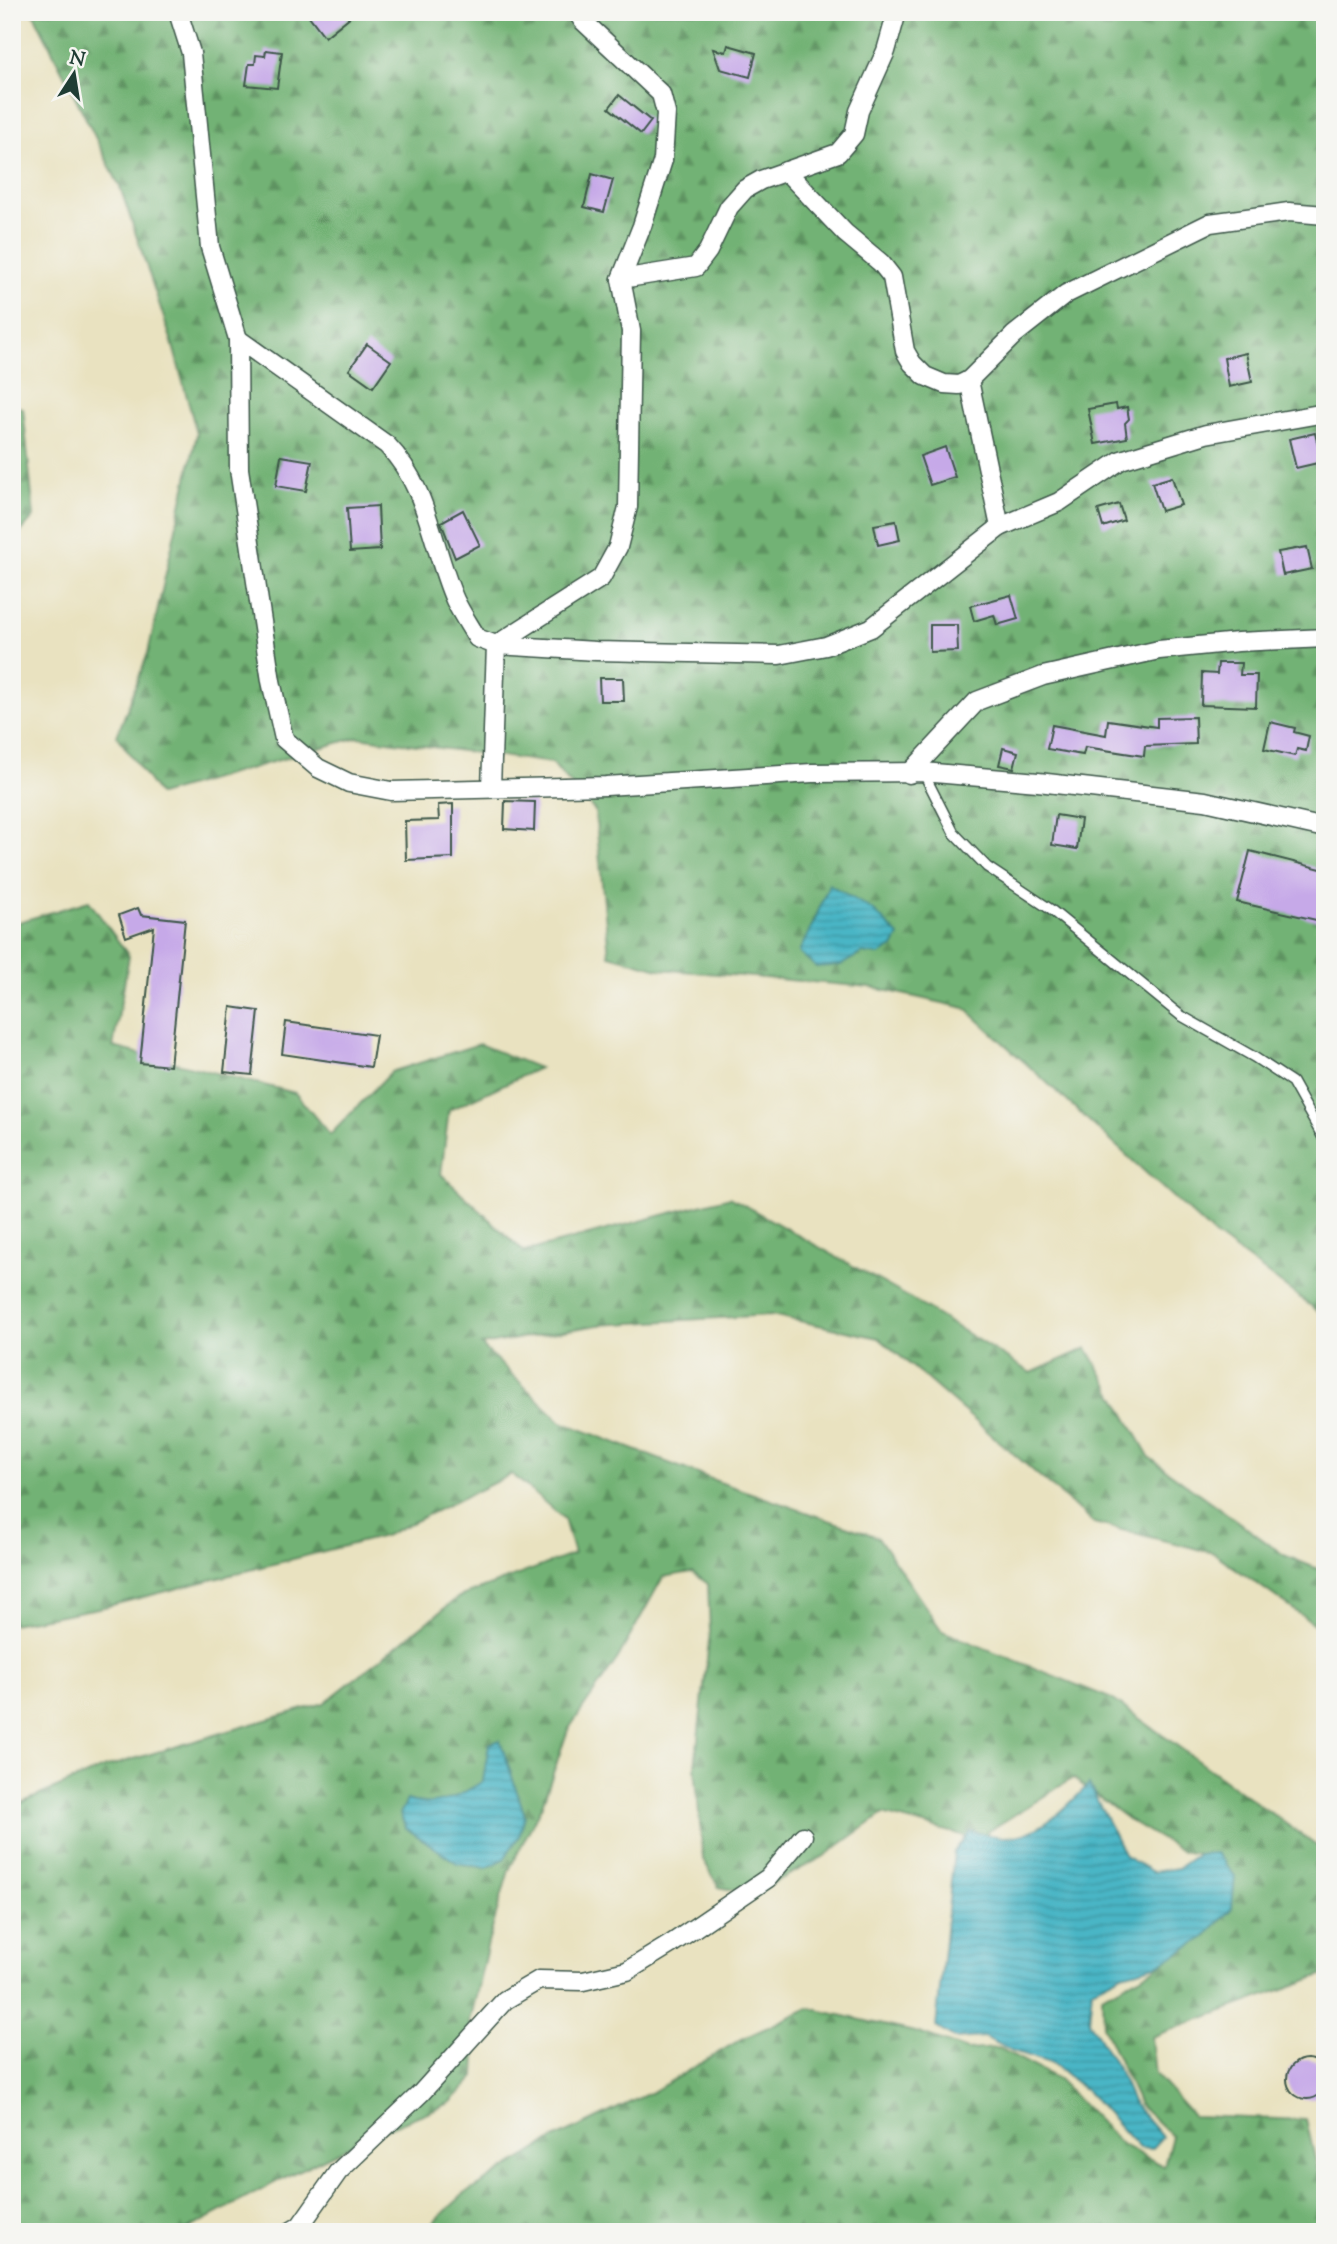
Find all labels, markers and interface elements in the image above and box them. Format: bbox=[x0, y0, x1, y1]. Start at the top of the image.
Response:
north arrow bbox=[38, 38, 108, 108]
text: N bbox=[67, 45, 87, 75]

